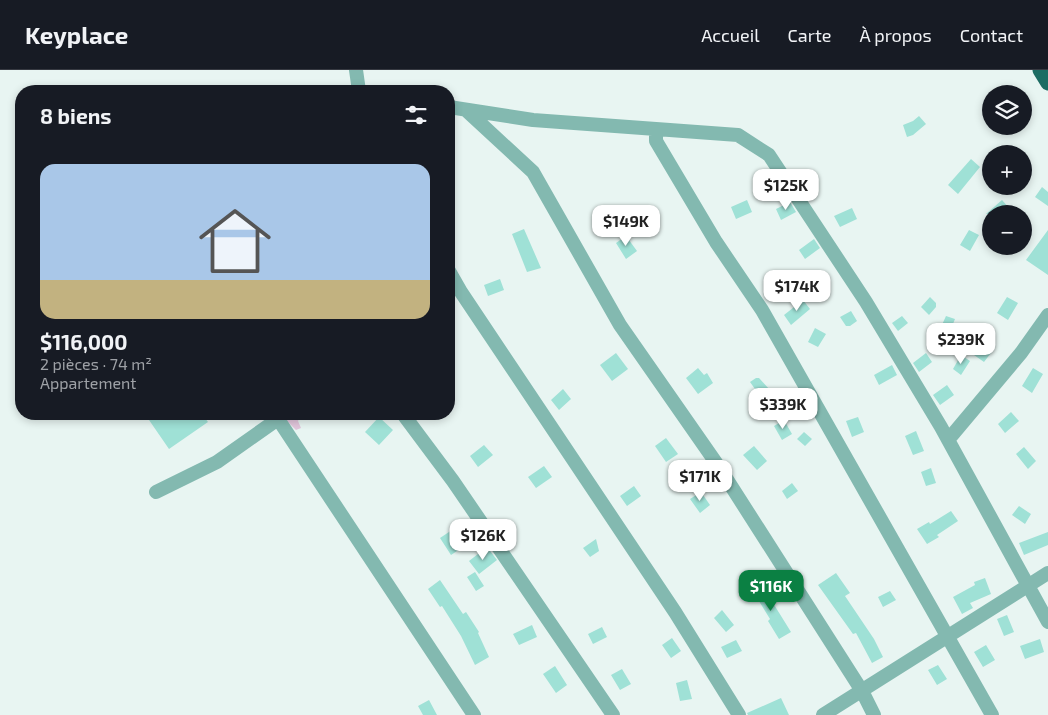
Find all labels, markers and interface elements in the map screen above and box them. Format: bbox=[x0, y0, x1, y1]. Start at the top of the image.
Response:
text: Keyplace bbox=[25, 20, 128, 49]
text: Accueil bbox=[701, 24, 760, 46]
text: Carte bbox=[788, 24, 831, 46]
text: À propos bbox=[859, 24, 932, 46]
text: Contact bbox=[960, 24, 1023, 46]
map controls bbox=[982, 85, 1032, 255]
button: layers bbox=[982, 85, 1032, 135]
icon: filters bbox=[402, 101, 430, 129]
text: 8 biens bbox=[40, 103, 112, 128]
button: + bbox=[982, 145, 1032, 195]
pin: $125K bbox=[751, 168, 821, 211]
text: $125K bbox=[764, 175, 808, 194]
icon: home bbox=[190, 196, 280, 286]
pin: $149K bbox=[591, 204, 661, 247]
button: − bbox=[982, 205, 1032, 255]
text: $149K bbox=[603, 211, 649, 230]
pin: $174K bbox=[762, 270, 832, 312]
text: $174K bbox=[775, 276, 819, 295]
pin: $239K bbox=[926, 322, 996, 365]
text: $116,000 bbox=[40, 329, 128, 354]
text: $239K bbox=[937, 329, 985, 348]
text: 2 pièces · 74 m² bbox=[40, 354, 152, 373]
text: Appartement bbox=[40, 373, 136, 392]
pin: $339K bbox=[748, 388, 818, 430]
text: $339K bbox=[759, 394, 807, 413]
pin: $171K bbox=[665, 460, 735, 502]
text: $171K bbox=[679, 466, 721, 485]
pin: $126K bbox=[448, 518, 518, 561]
text: $126K bbox=[460, 525, 506, 544]
pin: $116K bbox=[736, 570, 806, 612]
text: $116K bbox=[750, 576, 792, 595]

